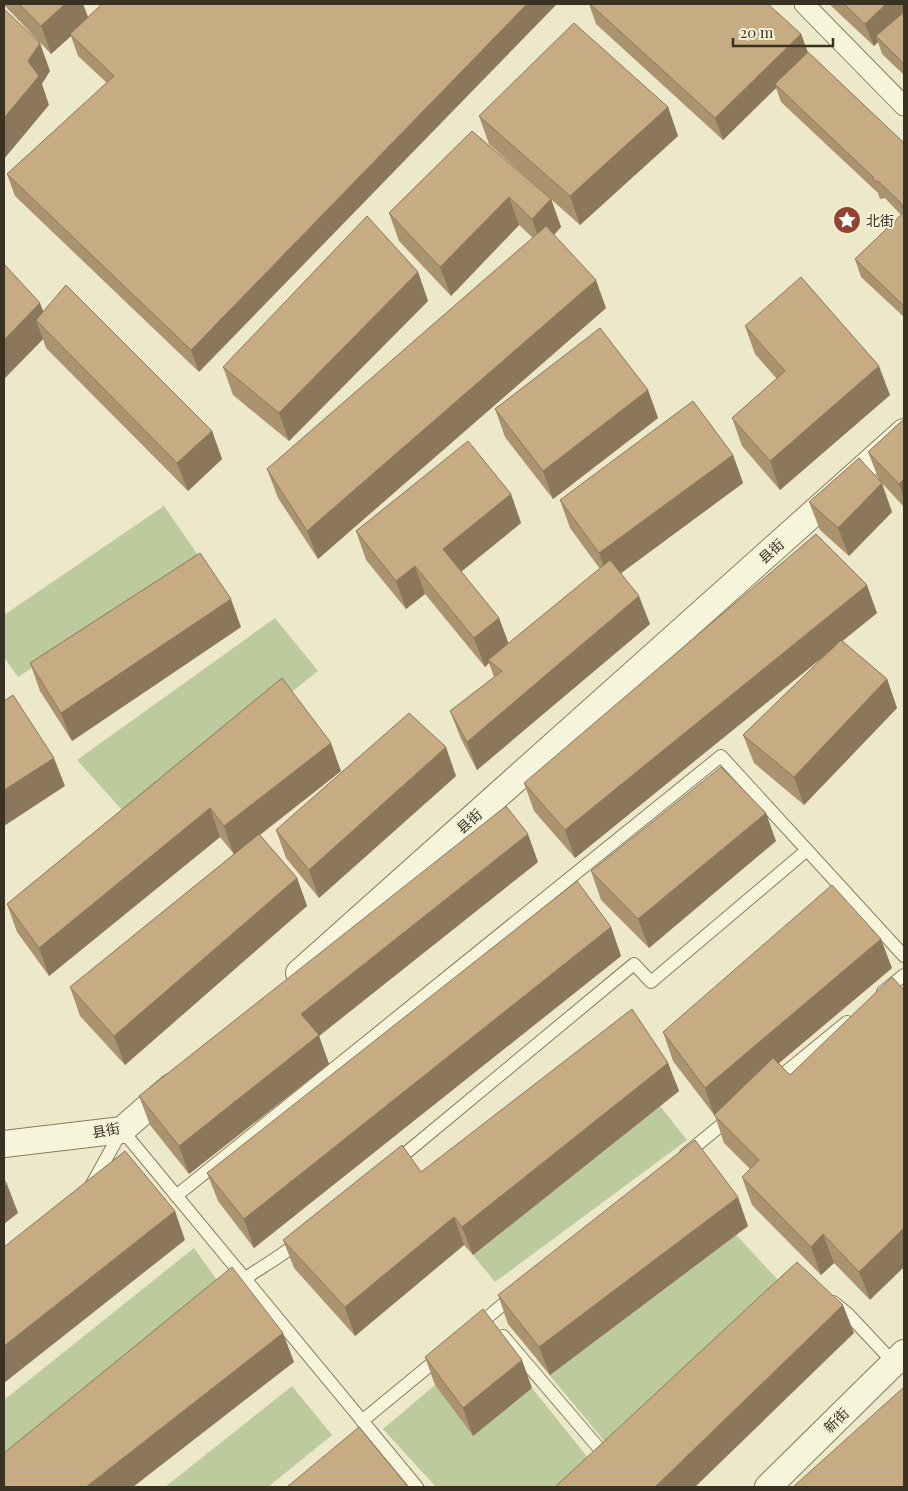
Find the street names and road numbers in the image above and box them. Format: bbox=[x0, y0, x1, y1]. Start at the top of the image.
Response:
street label: 县街 bbox=[754, 535, 788, 567]
street label: 县街 bbox=[452, 805, 486, 837]
street label: 县街 bbox=[90, 1118, 122, 1142]
street label: 新街 bbox=[819, 1403, 853, 1437]

